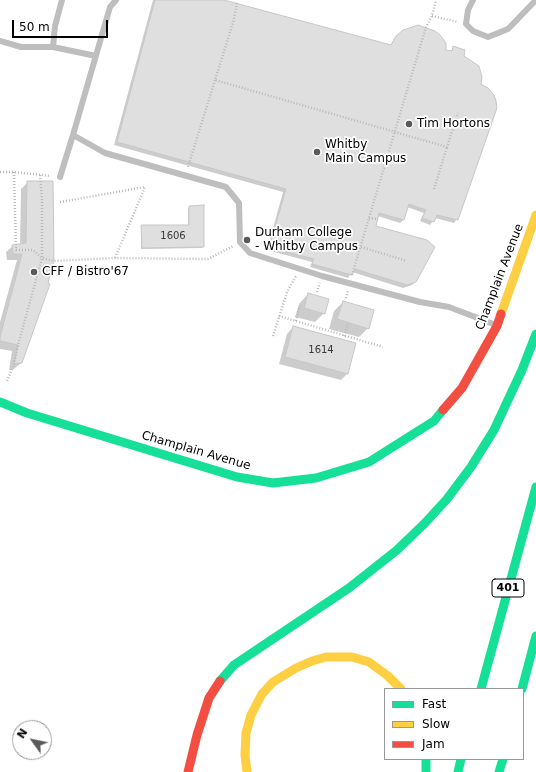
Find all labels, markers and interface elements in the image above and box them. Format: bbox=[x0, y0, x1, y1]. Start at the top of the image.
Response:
scale bar bbox=[14, 12, 110, 38]
text: 50 m bbox=[19, 20, 50, 34]
place label: Tim Hortons bbox=[417, 117, 490, 131]
marker: Tim Hortons bbox=[404, 119, 414, 129]
place label: Whitby Main Campus bbox=[325, 138, 406, 166]
marker: Whitby Main Campus bbox=[312, 147, 322, 157]
street label: Champlain Avenue bbox=[473, 222, 527, 332]
place label: Durham College - Whitby Campus bbox=[255, 226, 358, 254]
house number: 1606 bbox=[160, 230, 186, 242]
marker: Durham College - Whitby Campus bbox=[242, 235, 252, 245]
place label: CFF / Bistro'67 bbox=[42, 265, 129, 279]
marker: CFF / Bistro'67 bbox=[29, 267, 39, 277]
house number: 1614 bbox=[308, 344, 334, 356]
street label: Champlain Avenue bbox=[140, 429, 252, 473]
road number: 401 bbox=[492, 579, 524, 597]
legend bbox=[384, 688, 524, 760]
text: Fast bbox=[422, 697, 446, 711]
text: Slow bbox=[422, 717, 450, 731]
north arrow bbox=[12, 720, 52, 760]
text: N bbox=[14, 726, 30, 741]
text: Jam bbox=[422, 737, 445, 751]

